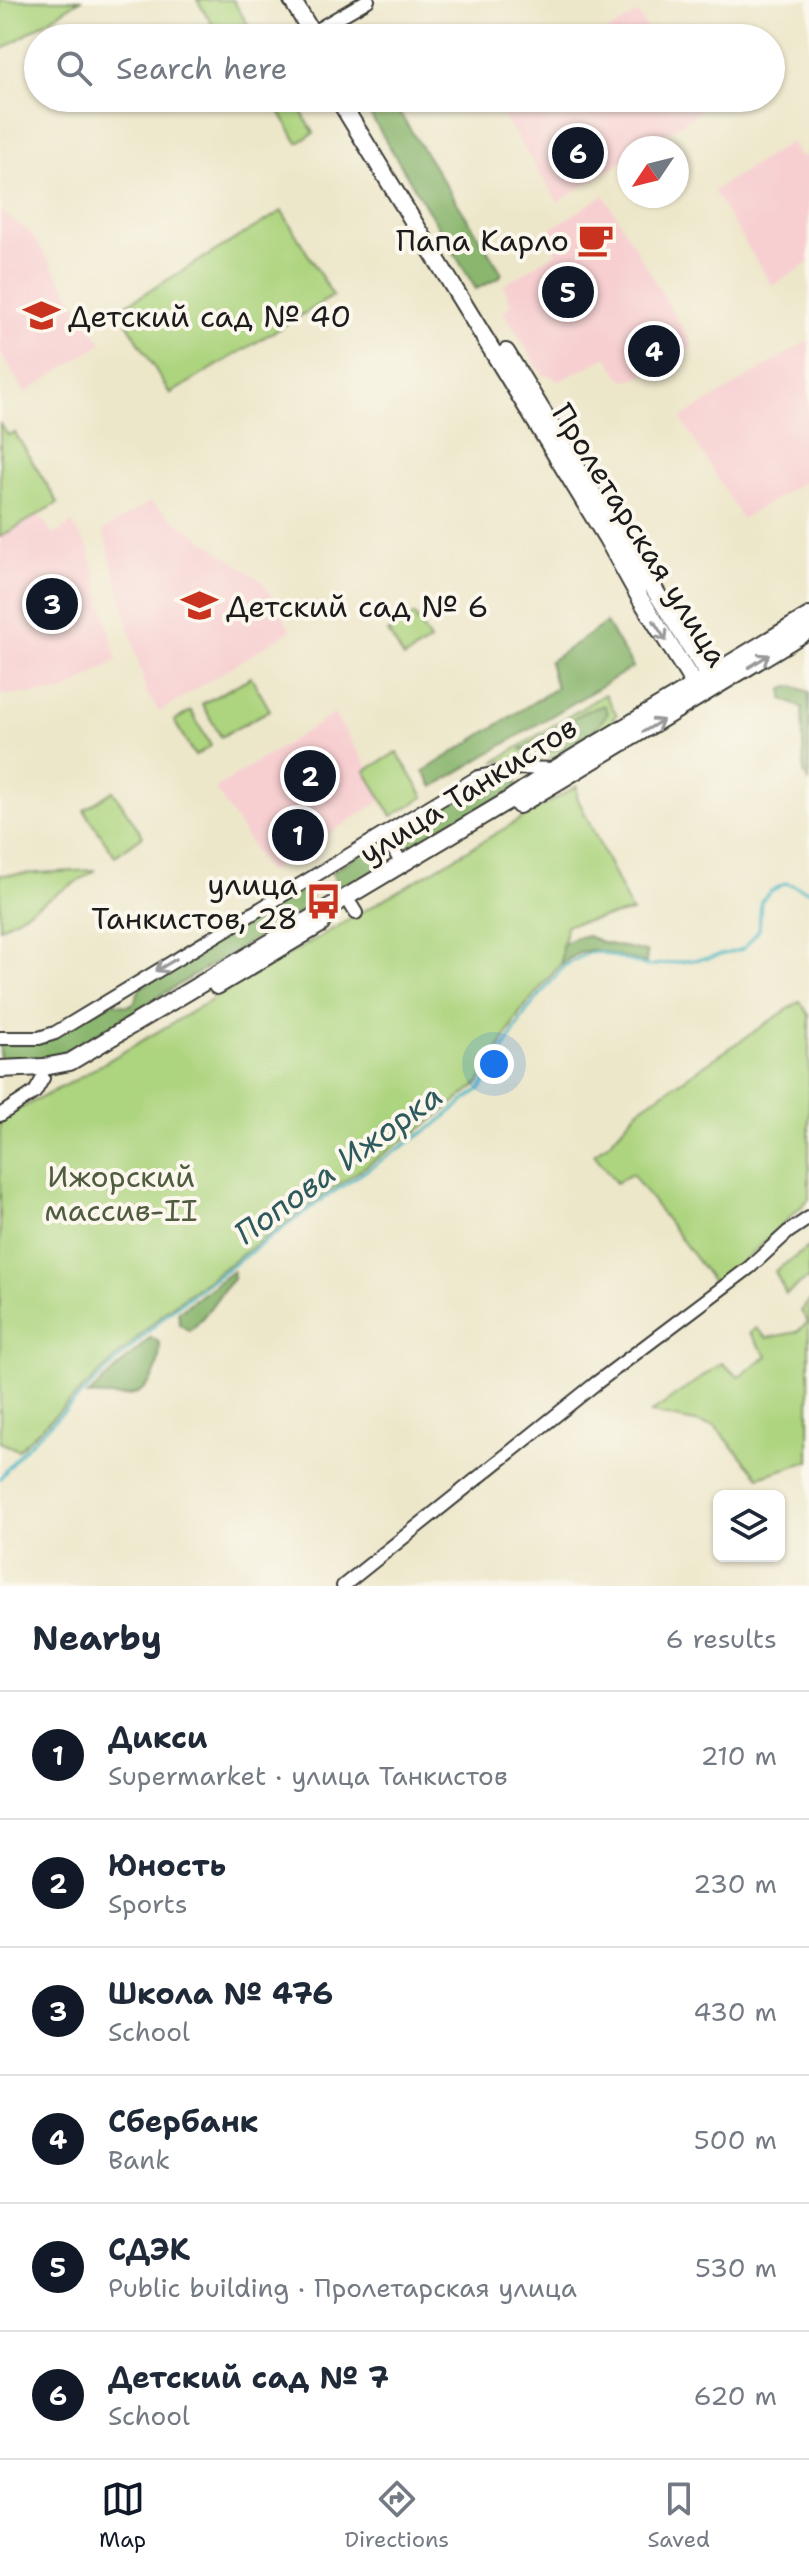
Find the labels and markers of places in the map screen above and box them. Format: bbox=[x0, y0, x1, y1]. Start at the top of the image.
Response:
pin: 6 bbox=[552, 123, 604, 183]
place label: Папа Карло bbox=[396, 220, 569, 261]
cafe icon: Папа Карло bbox=[576, 221, 614, 259]
pin: 5 bbox=[542, 262, 594, 322]
place label: Детский сад № 40 bbox=[68, 296, 351, 337]
school or university icon: Детский сад № 40 bbox=[23, 297, 61, 335]
pin: 4 bbox=[628, 321, 680, 381]
pin: 3 bbox=[26, 574, 78, 634]
place label: Детский сад № 6 bbox=[226, 586, 489, 627]
school or university icon: Детский сад № 6 bbox=[181, 587, 219, 625]
pin: 2 bbox=[284, 746, 336, 806]
pin: 1 bbox=[272, 805, 324, 865]
place label: улица Танкистов, 28 bbox=[91, 864, 298, 939]
bus stop icon: улица Танкистов, 28 bbox=[305, 882, 343, 920]

